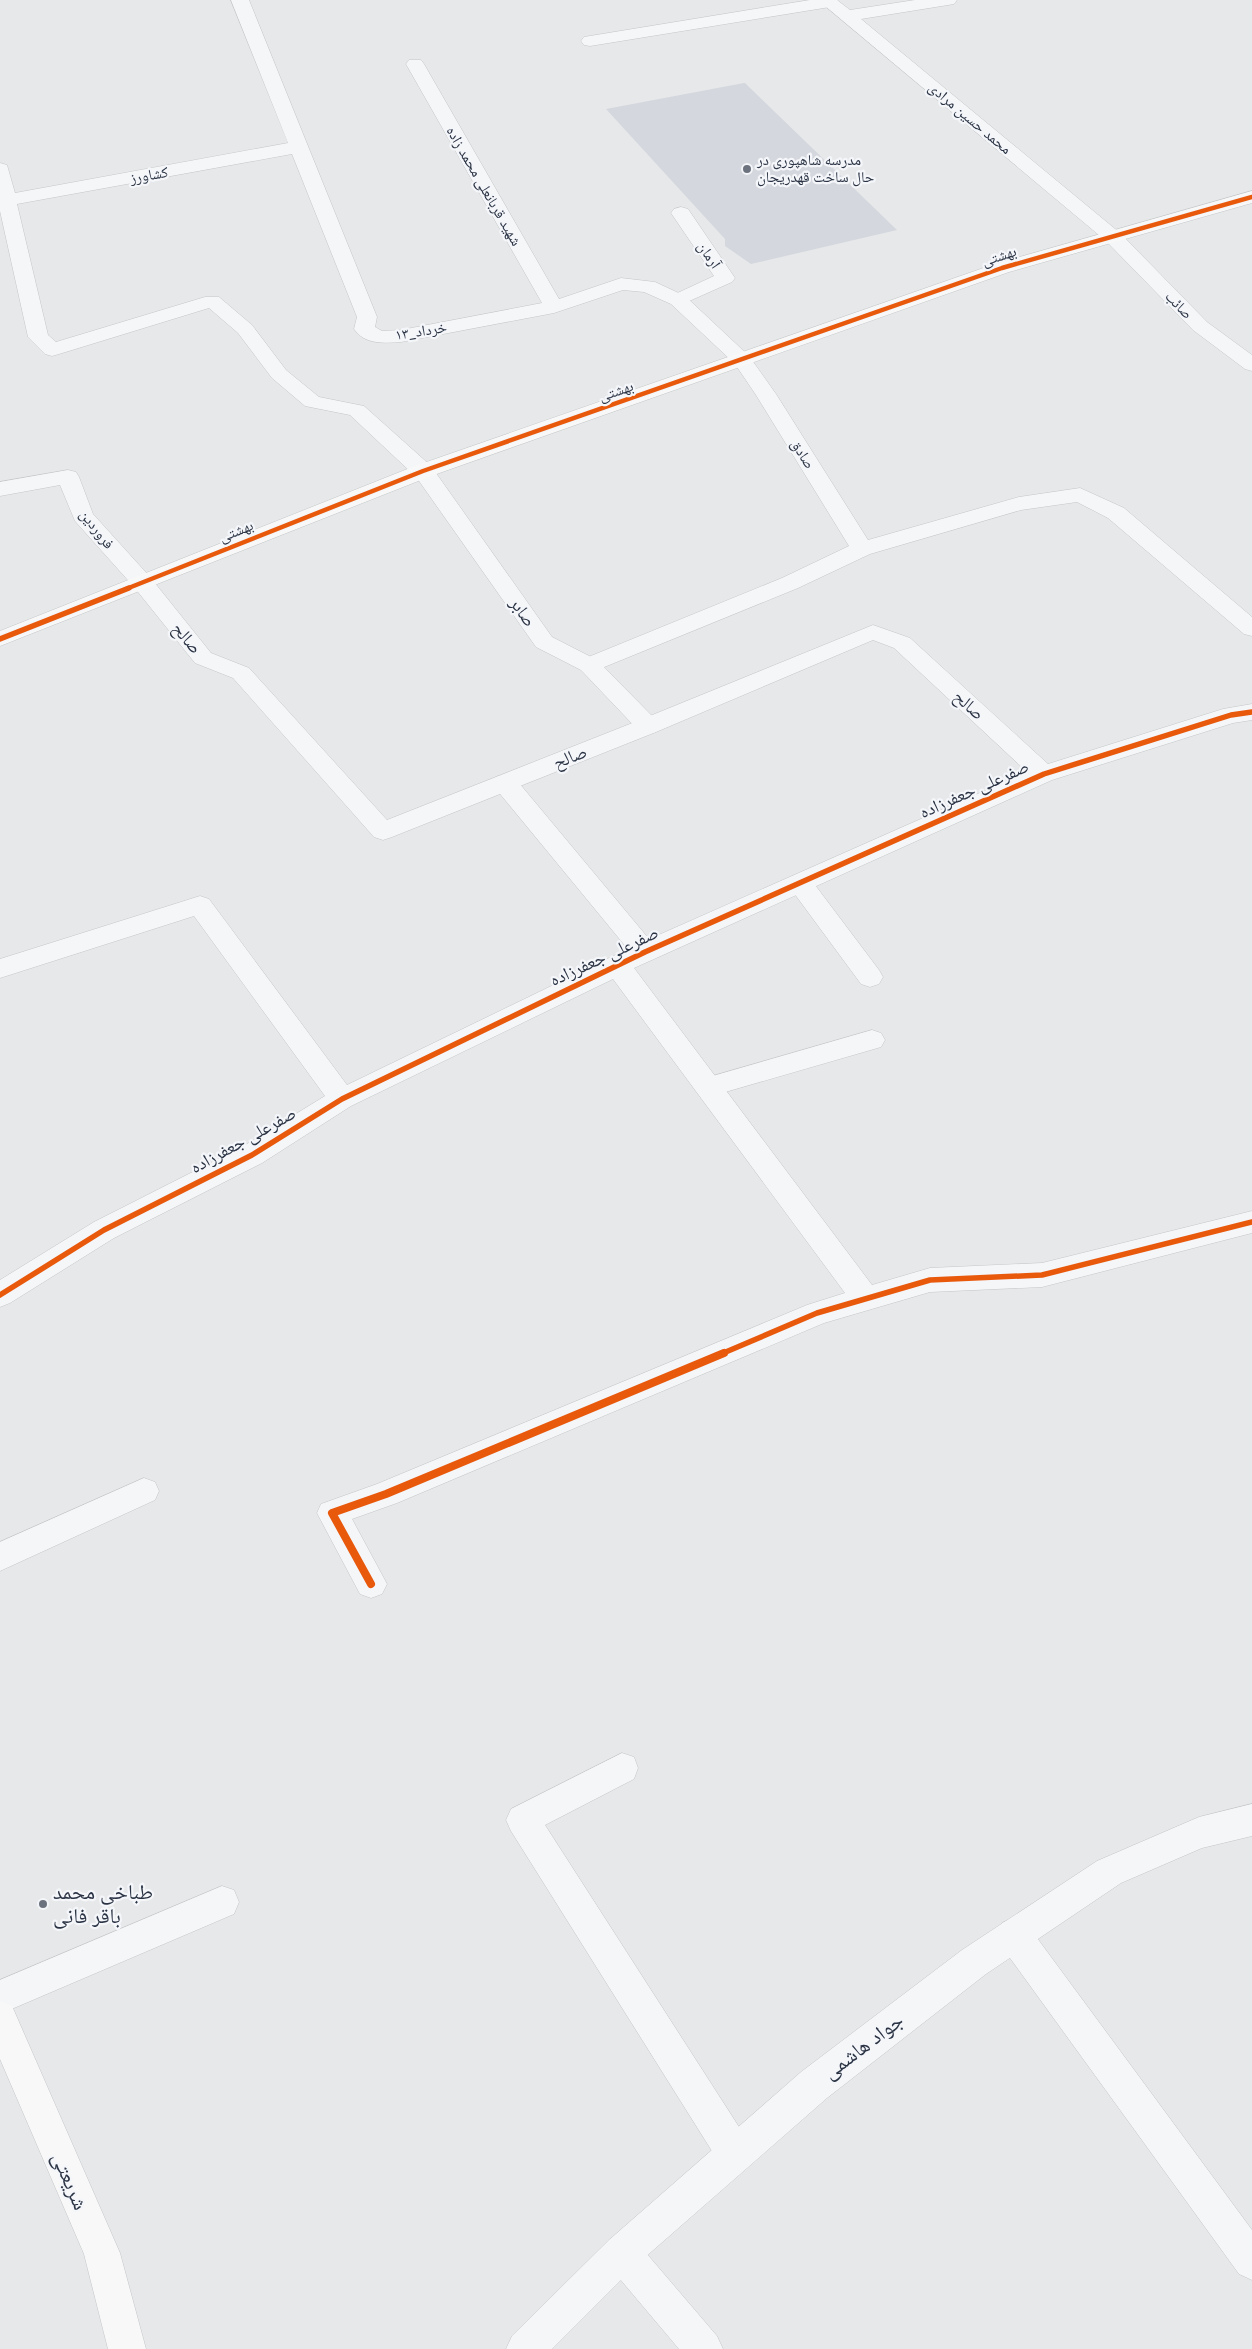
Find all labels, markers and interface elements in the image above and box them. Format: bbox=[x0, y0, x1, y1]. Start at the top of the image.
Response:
street label: محمد حسین مرادی bbox=[924, 78, 1015, 159]
street label: شهید قربانعلی محمد زاده bbox=[442, 123, 526, 250]
place label: مدرسه شاهپوری در حال ساخت قهدریجان bbox=[756, 151, 875, 187]
street label: کشاورز bbox=[127, 163, 170, 187]
marker: مدرسه شاهپوری در حال ساخت قهدریجان bbox=[741, 163, 753, 175]
street label: آرمان bbox=[693, 238, 725, 274]
street label: بهشتی bbox=[979, 242, 1019, 271]
street label: صائب bbox=[1161, 287, 1197, 323]
street label: ۱۳_خرداد bbox=[394, 318, 449, 344]
street label: بهشتی bbox=[596, 377, 636, 406]
street label: صادق bbox=[786, 436, 819, 473]
street label: فروردین bbox=[75, 506, 118, 553]
street label: بهشتی bbox=[216, 516, 256, 547]
street label: صابر bbox=[505, 592, 541, 631]
street label: صالح bbox=[167, 618, 207, 659]
street label: صالح bbox=[948, 685, 989, 725]
street label: صالح bbox=[550, 740, 590, 775]
street label: صفرعلی جعفرزاده bbox=[916, 755, 1032, 823]
street label: صفرعلی جعفرزاده bbox=[546, 921, 662, 991]
street label: صفرعلی جعفرزاده bbox=[186, 1102, 300, 1178]
place label: طباخی محمد باقر فانی bbox=[53, 1879, 153, 1929]
marker: طباخی محمد باقر فانی bbox=[37, 1898, 49, 1910]
street label: جواد هاشمی bbox=[817, 2007, 909, 2085]
street label: شریعتی bbox=[46, 2148, 94, 2214]

